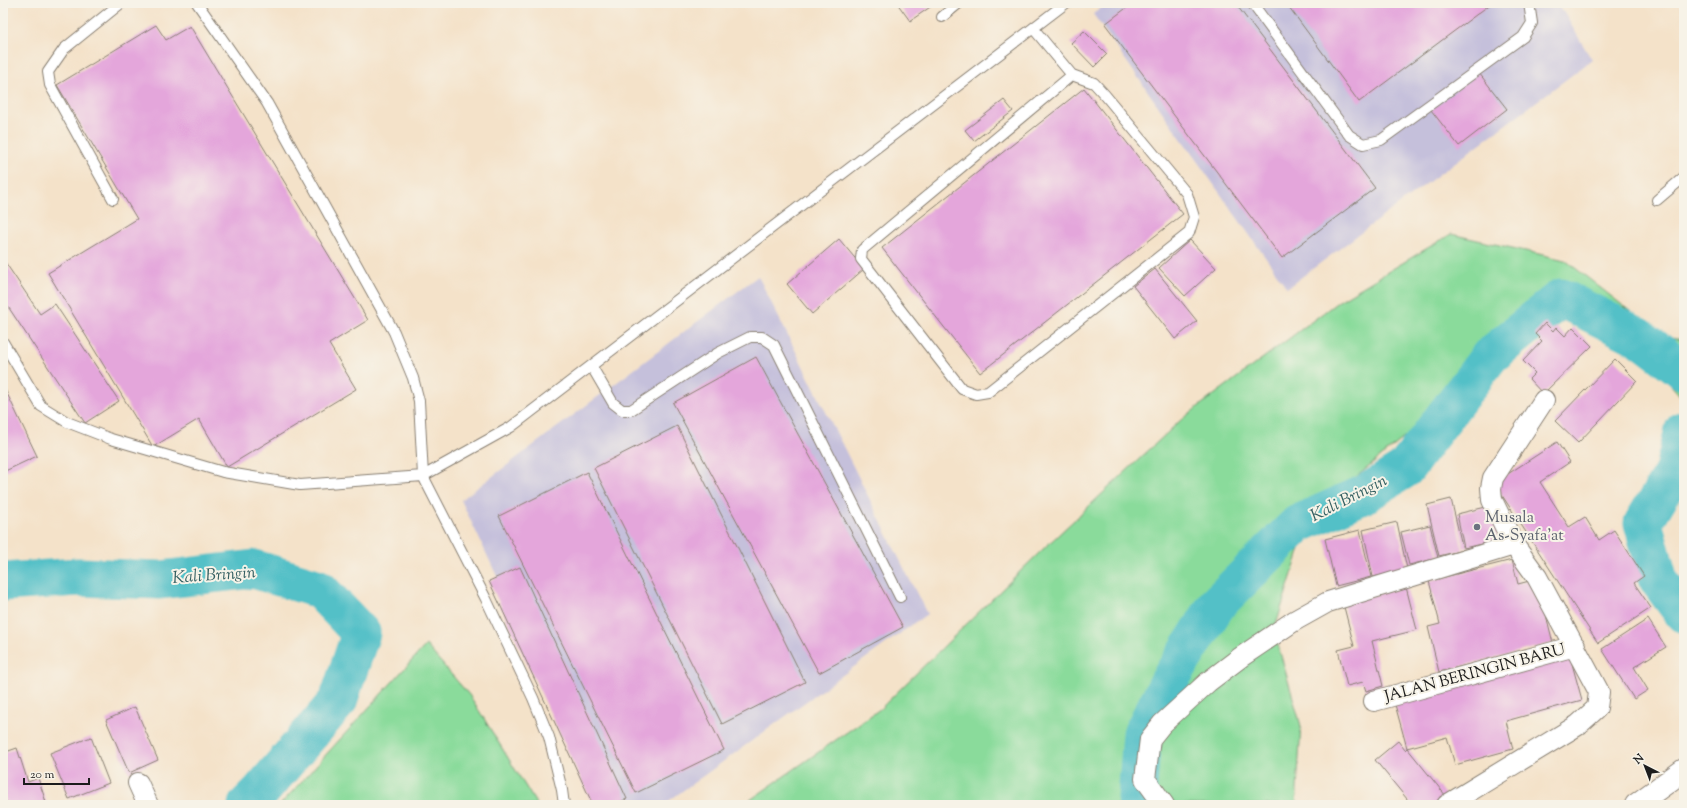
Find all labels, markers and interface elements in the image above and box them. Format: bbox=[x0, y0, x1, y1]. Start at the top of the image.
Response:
water label: Kali Bringin bbox=[1306, 469, 1392, 529]
place label: Musala As-Syafa'at bbox=[1485, 507, 1564, 548]
marker: Musala As-Syafa'at bbox=[1472, 522, 1482, 532]
water label: Kali Bringin bbox=[172, 561, 256, 591]
street label: JALAN BERINGIN BARU bbox=[1381, 639, 1568, 709]
north arrow bbox=[1625, 746, 1665, 786]
text: N bbox=[1630, 750, 1648, 769]
scale bar bbox=[24, 760, 89, 786]
text: 20 m bbox=[30, 766, 55, 784]

